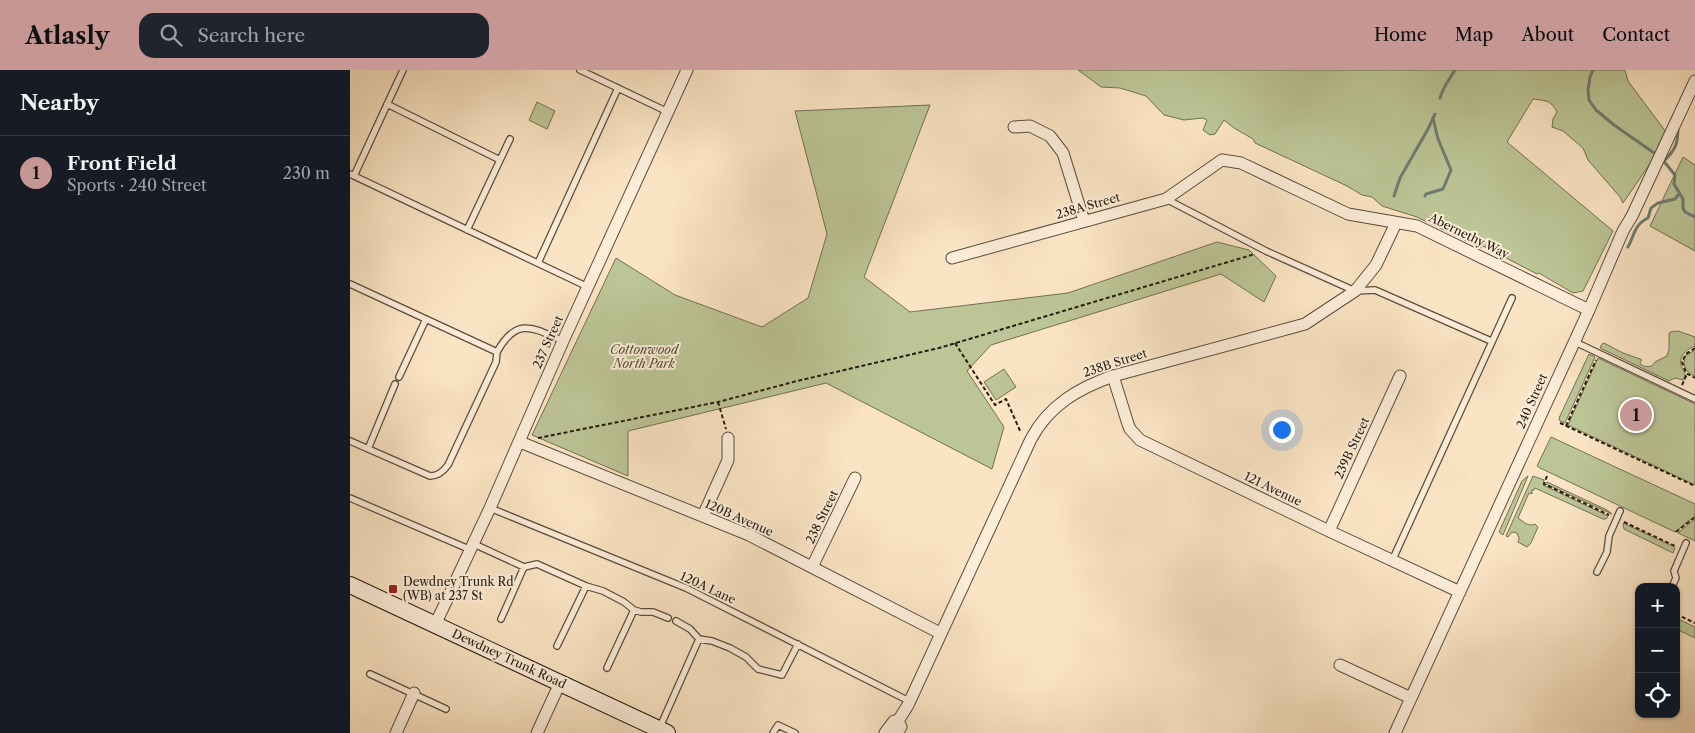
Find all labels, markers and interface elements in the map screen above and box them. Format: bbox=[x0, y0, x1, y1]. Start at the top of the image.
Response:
search box bbox=[139, 13, 489, 58]
text: Atlasly bbox=[25, 21, 109, 50]
icon: search bbox=[157, 21, 185, 49]
text: Search here bbox=[197, 24, 305, 47]
text: Home bbox=[1374, 24, 1427, 46]
text: Map bbox=[1455, 24, 1493, 46]
text: About bbox=[1521, 24, 1574, 46]
text: Contact bbox=[1602, 24, 1670, 46]
text: Nearby bbox=[20, 90, 99, 115]
text: Front Field bbox=[67, 152, 177, 175]
text: 1 bbox=[32, 163, 40, 183]
text: 230 m bbox=[283, 163, 330, 183]
text: Sports · 240 Street bbox=[67, 175, 207, 195]
street label: 238A Street bbox=[1054, 189, 1123, 222]
street label: Abernethy Way bbox=[1426, 209, 1512, 262]
street label: 237 Street bbox=[529, 312, 566, 371]
park label: Cottonwood North Park bbox=[610, 342, 680, 371]
street label: 238B Street bbox=[1081, 345, 1149, 380]
street label: 240 Street bbox=[1513, 370, 1551, 431]
pin: 1 bbox=[1620, 396, 1652, 434]
street label: 239B Street bbox=[1331, 414, 1373, 481]
your location bbox=[1269, 417, 1295, 443]
street label: 121 Avenue bbox=[1242, 468, 1305, 509]
street label: 238 Street bbox=[802, 487, 841, 546]
street label: 120B Avenue bbox=[703, 496, 776, 539]
street label: 120A Lane bbox=[678, 568, 739, 607]
place label: Dewdney Trunk Rd (WB) at 237 St bbox=[403, 574, 514, 603]
marker: Dewdney Trunk Rd (WB) at 237 St bbox=[387, 583, 399, 595]
map controls bbox=[1635, 583, 1680, 718]
button: + bbox=[1635, 583, 1680, 628]
street label: Dewdney Trunk Road bbox=[450, 626, 569, 692]
button: − bbox=[1635, 628, 1680, 673]
button: locate bbox=[1635, 673, 1680, 718]

